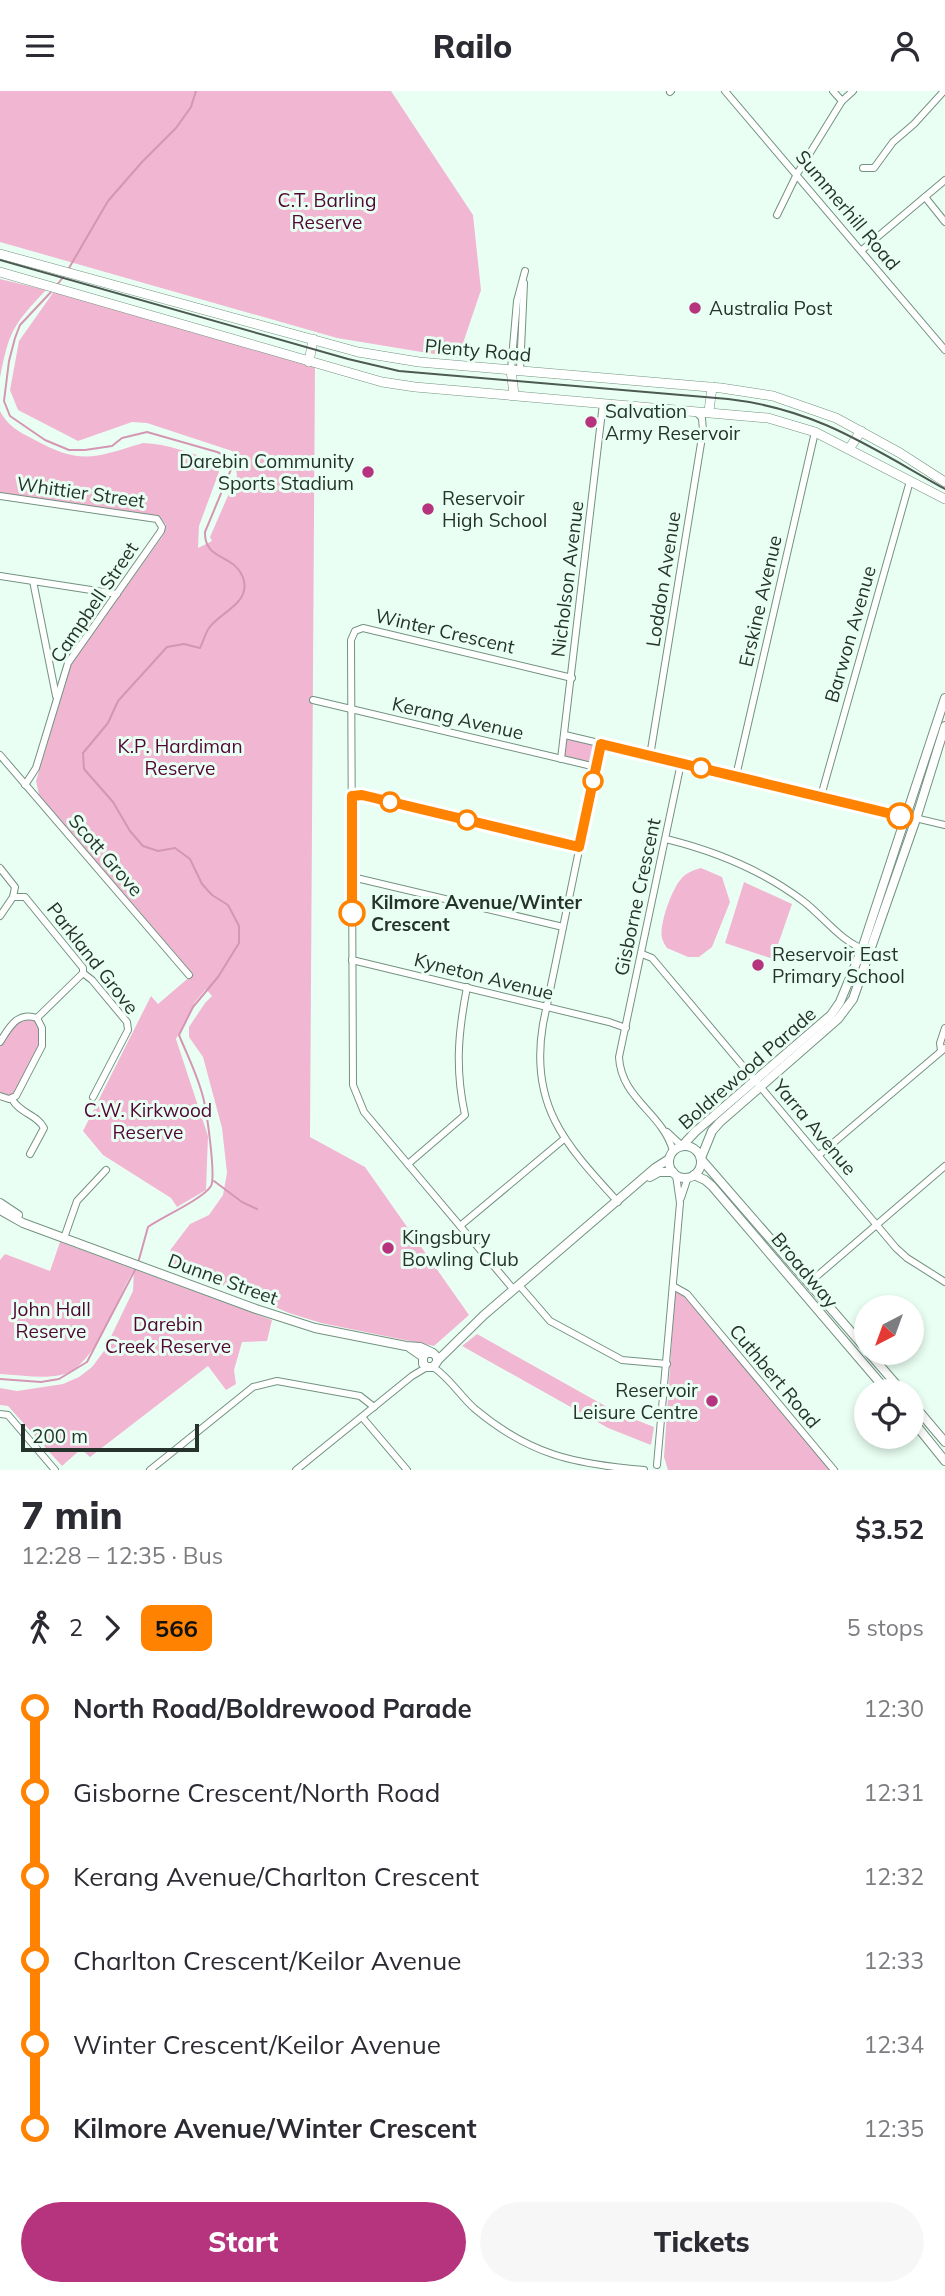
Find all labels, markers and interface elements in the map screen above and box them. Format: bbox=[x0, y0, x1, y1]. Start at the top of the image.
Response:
text: Railo bbox=[433, 26, 512, 66]
icon: menu bbox=[21, 27, 59, 65]
icon: person bbox=[886, 27, 924, 65]
street label: Summerhill Road bbox=[791, 145, 905, 275]
park label: C.T. Barling Reserve bbox=[278, 188, 376, 234]
place label: Australia Post bbox=[709, 296, 833, 320]
marker: Australia Post bbox=[687, 300, 703, 316]
street label: Plenty Road bbox=[424, 333, 532, 367]
place label: Salvation Army Reservoir bbox=[605, 399, 740, 445]
marker: Salvation Army Reservoir bbox=[583, 414, 599, 430]
place label: Darebin Community Sports Stadium bbox=[179, 449, 354, 495]
marker: Darebin Community Sports Stadium bbox=[360, 464, 376, 480]
street label: Whittier Street bbox=[15, 471, 147, 513]
place label: Reservoir High School bbox=[442, 486, 547, 532]
street label: Nicholson Avenue bbox=[546, 500, 588, 658]
marker: Reservoir High School bbox=[420, 501, 436, 517]
street label: Loddon Avenue bbox=[640, 509, 686, 649]
street label: Erskine Avenue bbox=[733, 533, 787, 669]
street label: Campbell Street bbox=[45, 537, 143, 667]
street label: Barwon Avenue bbox=[819, 563, 881, 705]
street label: Winter Crescent bbox=[373, 603, 517, 659]
street label: Kerang Avenue bbox=[390, 691, 526, 745]
park label: K.P. Hardiman Reserve bbox=[117, 734, 243, 780]
unlabelled marker bbox=[691, 758, 711, 778]
unlabelled marker bbox=[583, 771, 603, 791]
unlabelled marker bbox=[380, 792, 400, 812]
unlabelled marker bbox=[887, 803, 913, 829]
street label: Scott Grove bbox=[64, 809, 148, 901]
unlabelled marker bbox=[457, 810, 477, 830]
street label: Gisborne Crescent bbox=[609, 816, 665, 978]
place label: Kilmore Avenue/Winter Crescent bbox=[371, 890, 582, 936]
street label: Parkland Grove bbox=[42, 897, 144, 1019]
marker: Kilmore Avenue/Winter Crescent bbox=[339, 900, 365, 926]
place label: Reservoir East Primary School bbox=[772, 942, 905, 988]
street label: Kyneton Avenue bbox=[412, 947, 556, 1005]
marker: Reservoir East Primary School bbox=[750, 957, 766, 973]
street label: Boldrewood Parade bbox=[673, 1002, 821, 1134]
street label: Yarra Avenue bbox=[767, 1073, 862, 1180]
park label: C.W. Kirkwood Reserve bbox=[84, 1098, 212, 1144]
place label: Kingsbury Bowling Club bbox=[402, 1225, 519, 1271]
street label: Broadway bbox=[767, 1227, 843, 1313]
marker: Kingsbury Bowling Club bbox=[380, 1240, 396, 1256]
street label: Dunne Street bbox=[165, 1248, 282, 1310]
north arrow bbox=[854, 1295, 924, 1365]
map controls bbox=[854, 1295, 924, 1449]
park label: John Hall Reserve bbox=[11, 1297, 91, 1343]
park label: Darebin Creek Reserve bbox=[105, 1312, 231, 1358]
street label: Cuthbert Road bbox=[724, 1319, 826, 1433]
place label: Reservoir Leisure Centre bbox=[573, 1378, 698, 1424]
button: locate bbox=[854, 1379, 924, 1449]
marker: Reservoir Leisure Centre bbox=[704, 1393, 720, 1409]
scale bar bbox=[21, 1421, 200, 1453]
text: 200 m bbox=[32, 1424, 88, 1448]
text: 7 min bbox=[21, 1491, 123, 1539]
text: $3.52 bbox=[855, 1513, 924, 1546]
text: 12:28 – 12:35 · Bus bbox=[21, 1541, 223, 1570]
icon: walk bbox=[21, 1609, 59, 1647]
icon: forward bbox=[93, 1609, 131, 1647]
text: 2 bbox=[69, 1613, 83, 1642]
text: 566 bbox=[155, 1613, 198, 1643]
text: 5 stops bbox=[847, 1613, 924, 1642]
text: North Road/Boldrewood Parade bbox=[73, 1692, 472, 1725]
text: 12:30 bbox=[864, 1694, 924, 1723]
text: Gisborne Crescent/North Road bbox=[73, 1776, 440, 1809]
text: 12:31 bbox=[864, 1778, 924, 1807]
text: Kerang Avenue/Charlton Crescent bbox=[73, 1860, 479, 1893]
text: 12:32 bbox=[864, 1862, 924, 1891]
text: Charlton Crescent/Keilor Avenue bbox=[73, 1944, 461, 1977]
text: 12:33 bbox=[864, 1946, 924, 1975]
text: Winter Crescent/Keilor Avenue bbox=[73, 2028, 441, 2061]
text: 12:34 bbox=[864, 2030, 924, 2059]
text: Kilmore Avenue/Winter Crescent bbox=[73, 2112, 477, 2145]
text: 12:35 bbox=[864, 2114, 924, 2143]
button: Start bbox=[21, 2202, 466, 2282]
button: Tickets bbox=[480, 2202, 924, 2282]

